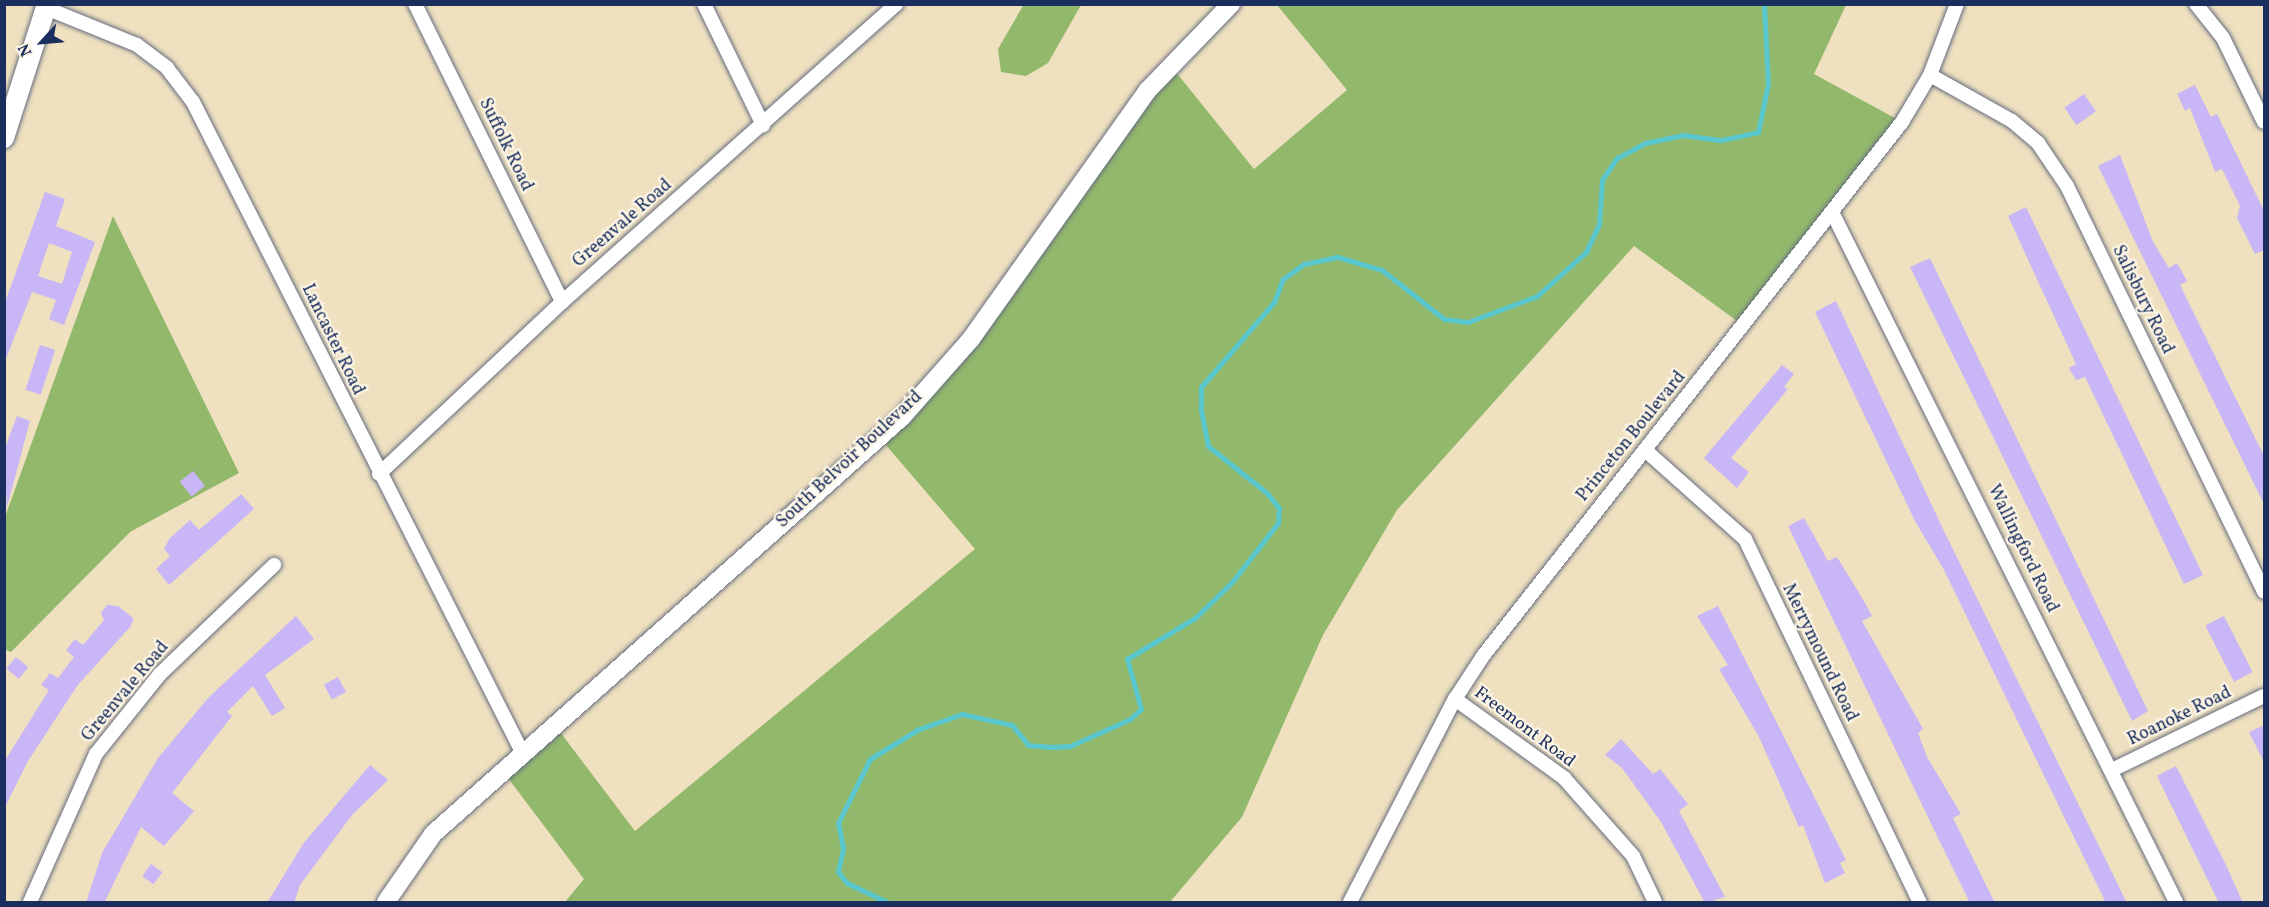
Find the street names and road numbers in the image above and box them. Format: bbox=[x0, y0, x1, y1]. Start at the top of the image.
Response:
street label: Suffolk Road bbox=[473, 95, 537, 195]
street label: Greenvale Road bbox=[569, 175, 677, 273]
street label: Salisbury Road bbox=[2106, 242, 2178, 358]
street label: Lancaster Road bbox=[296, 281, 368, 399]
street label: Princeton Boulevard bbox=[1573, 367, 1691, 507]
street label: South Belvoir Boulevard bbox=[773, 387, 927, 533]
street label: Wallingford Road bbox=[1982, 482, 2062, 616]
street label: Merrymound Road bbox=[1776, 581, 1862, 725]
street label: Greenvale Road bbox=[78, 637, 174, 747]
street label: Freemont Road bbox=[1469, 683, 1579, 773]
street label: Roanoke Road bbox=[2125, 683, 2235, 751]

